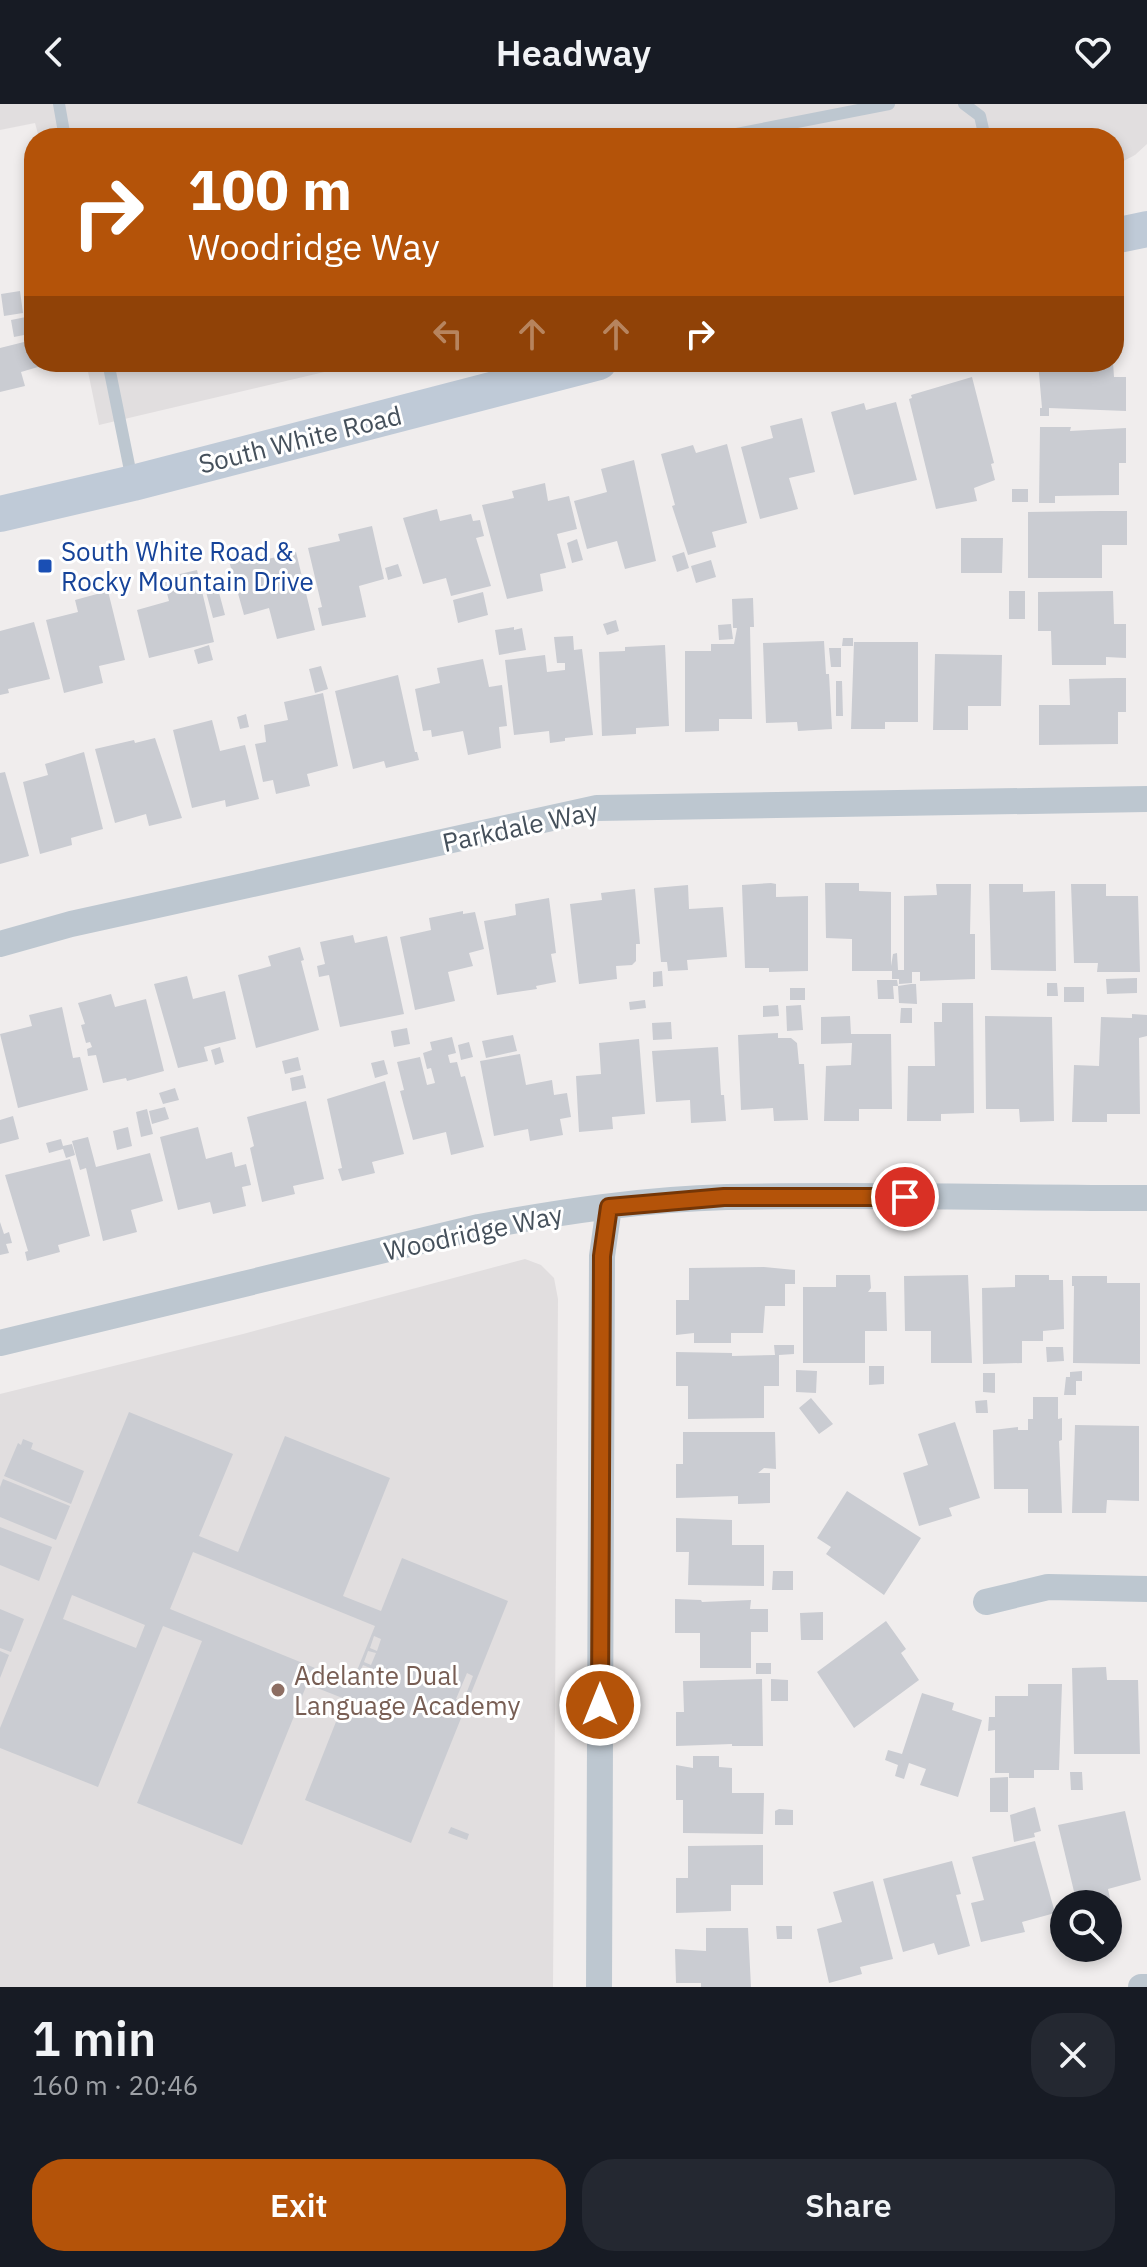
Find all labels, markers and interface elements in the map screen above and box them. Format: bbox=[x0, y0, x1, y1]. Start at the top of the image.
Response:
text: Headway bbox=[496, 29, 651, 76]
icon: back bbox=[32, 30, 76, 74]
icon: heart bbox=[1071, 30, 1115, 74]
text: 100 m bbox=[188, 153, 352, 225]
icon: right bbox=[56, 160, 160, 264]
text: Woodridge Way bbox=[188, 223, 440, 270]
icon: left bbox=[426, 312, 470, 356]
icon: ahead bbox=[510, 312, 554, 356]
icon: ahead bbox=[594, 312, 638, 356]
icon: right bbox=[678, 312, 722, 356]
street label: South White Road bbox=[195, 397, 405, 481]
place label: South White Road & Rocky Mountain Drive bbox=[61, 534, 314, 598]
marker: South White Road & Rocky Mountain Drive bbox=[36, 557, 54, 575]
street label: Parkdale Way bbox=[439, 793, 601, 859]
pin bbox=[871, 1163, 939, 1231]
icon: arrive bbox=[883, 1175, 927, 1219]
street label: Woodridge Way bbox=[381, 1196, 565, 1268]
place label: Adelante Dual Language Academy bbox=[294, 1658, 520, 1722]
position arrow bbox=[558, 1663, 642, 1747]
marker: Adelante Dual Language Academy bbox=[269, 1681, 287, 1699]
map controls bbox=[1050, 1890, 1122, 1962]
button: search bbox=[1050, 1890, 1122, 1962]
text: 1 min bbox=[32, 2007, 156, 2069]
button: close bbox=[1031, 2013, 1115, 2097]
text: 160 m · 20:46 bbox=[32, 2068, 198, 2102]
button: Exit bbox=[32, 2159, 566, 2251]
button: Share bbox=[582, 2159, 1115, 2251]

